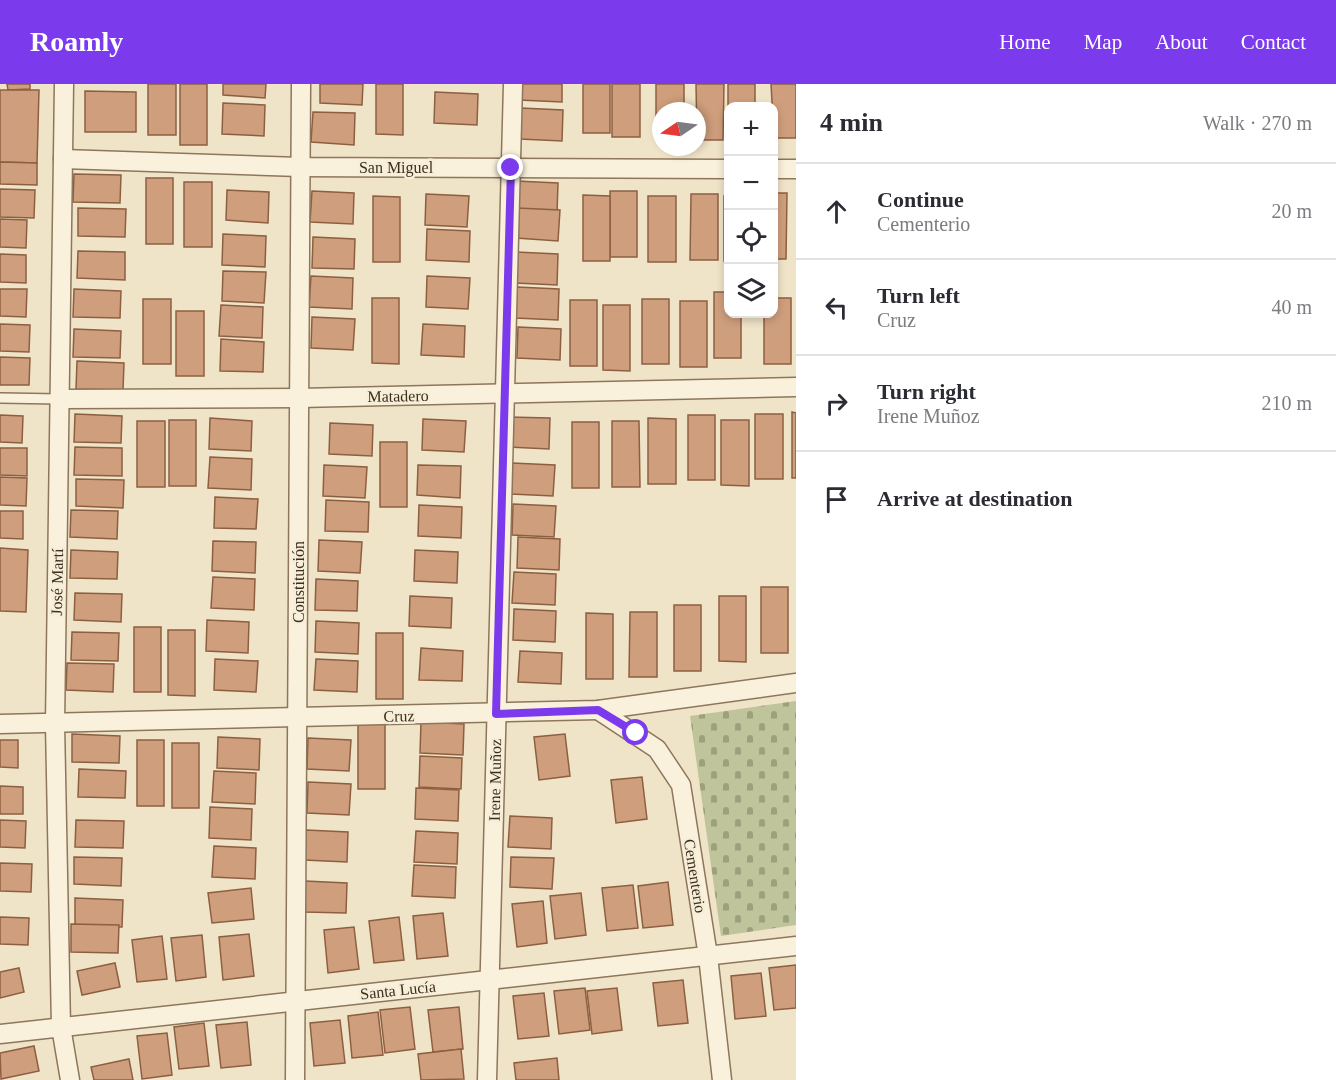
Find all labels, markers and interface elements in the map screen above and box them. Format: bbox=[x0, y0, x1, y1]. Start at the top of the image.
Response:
text: Roamly bbox=[30, 26, 123, 57]
text: Home bbox=[999, 30, 1051, 54]
text: Map bbox=[1084, 30, 1122, 54]
text: About bbox=[1155, 30, 1208, 54]
text: Contact bbox=[1241, 30, 1306, 54]
north arrow bbox=[652, 102, 706, 156]
map controls bbox=[724, 102, 778, 318]
button: + bbox=[724, 102, 778, 156]
text: 4 min bbox=[820, 108, 883, 137]
text: Walk · 270 m bbox=[1203, 112, 1312, 134]
route end bbox=[497, 154, 523, 180]
button: − bbox=[724, 156, 778, 210]
street label: San Miguel bbox=[359, 159, 434, 177]
text: Continue bbox=[877, 187, 964, 212]
icon: ahead bbox=[820, 195, 853, 228]
text: 20 m bbox=[1271, 200, 1312, 222]
button: locate bbox=[724, 210, 778, 264]
text: Cementerio bbox=[877, 213, 970, 235]
button: layers bbox=[724, 264, 778, 318]
text: Turn left bbox=[877, 283, 960, 308]
icon: left bbox=[820, 291, 853, 324]
text: 40 m bbox=[1271, 296, 1312, 318]
text: Cruz bbox=[877, 309, 916, 331]
text: Turn right bbox=[877, 379, 976, 404]
street label: Matadero bbox=[367, 387, 429, 405]
icon: right bbox=[820, 387, 853, 420]
text: 210 m bbox=[1261, 392, 1312, 414]
text: Irene Muñoz bbox=[877, 405, 980, 427]
icon: arrive bbox=[820, 483, 853, 516]
text: Arrive at destination bbox=[877, 486, 1073, 511]
street label: Constitución bbox=[290, 541, 307, 623]
street label: José Martí bbox=[48, 548, 66, 616]
street label: Cruz bbox=[383, 707, 415, 725]
route start bbox=[622, 719, 648, 745]
street label: Irene Muñoz bbox=[486, 739, 504, 821]
street label: Cementerio bbox=[681, 838, 709, 914]
street label: Santa Lucía bbox=[359, 978, 437, 1002]

